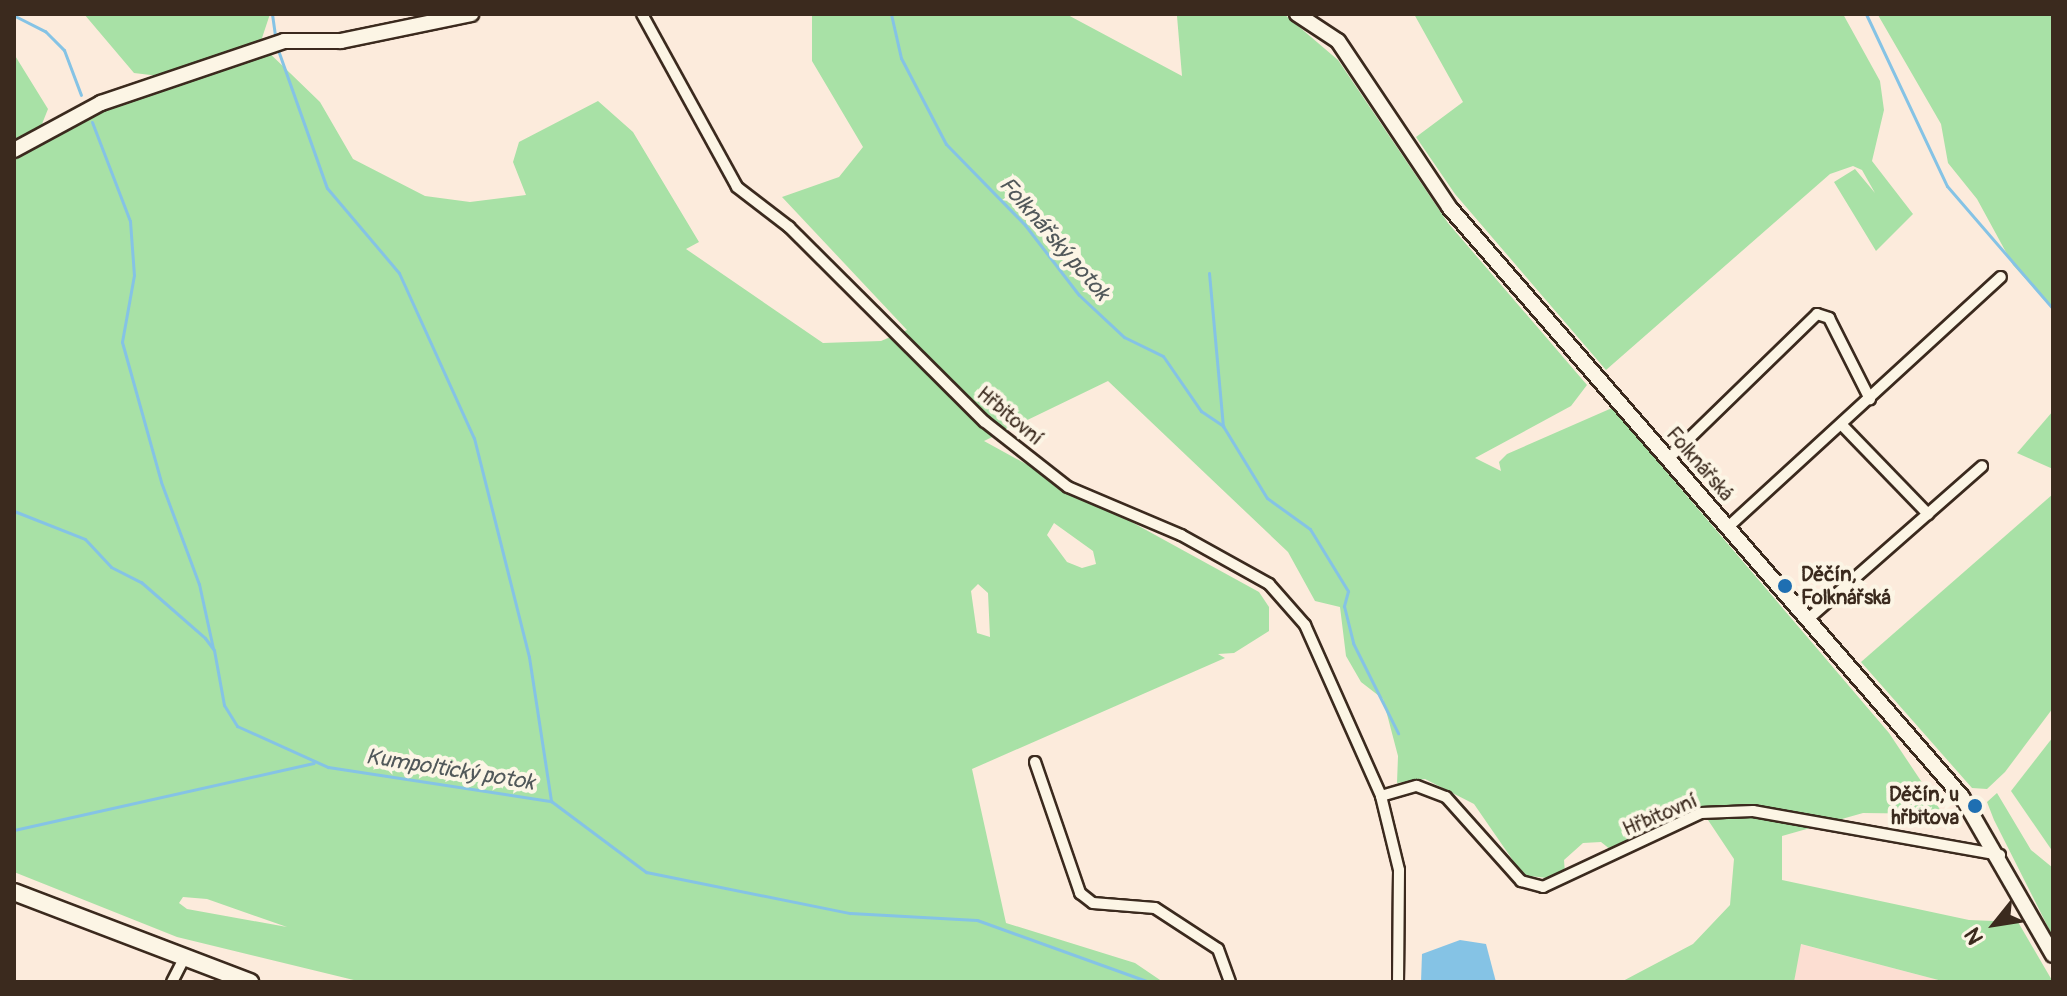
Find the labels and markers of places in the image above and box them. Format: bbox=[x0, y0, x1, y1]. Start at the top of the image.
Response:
place label: Děčín, Folknářská bbox=[1801, 562, 1891, 609]
marker: Děčín, Folknářská bbox=[1776, 577, 1794, 595]
place label: Děčín, u hřbitova bbox=[1889, 782, 1959, 829]
marker: Děčín, u hřbitova bbox=[1966, 797, 1984, 815]

